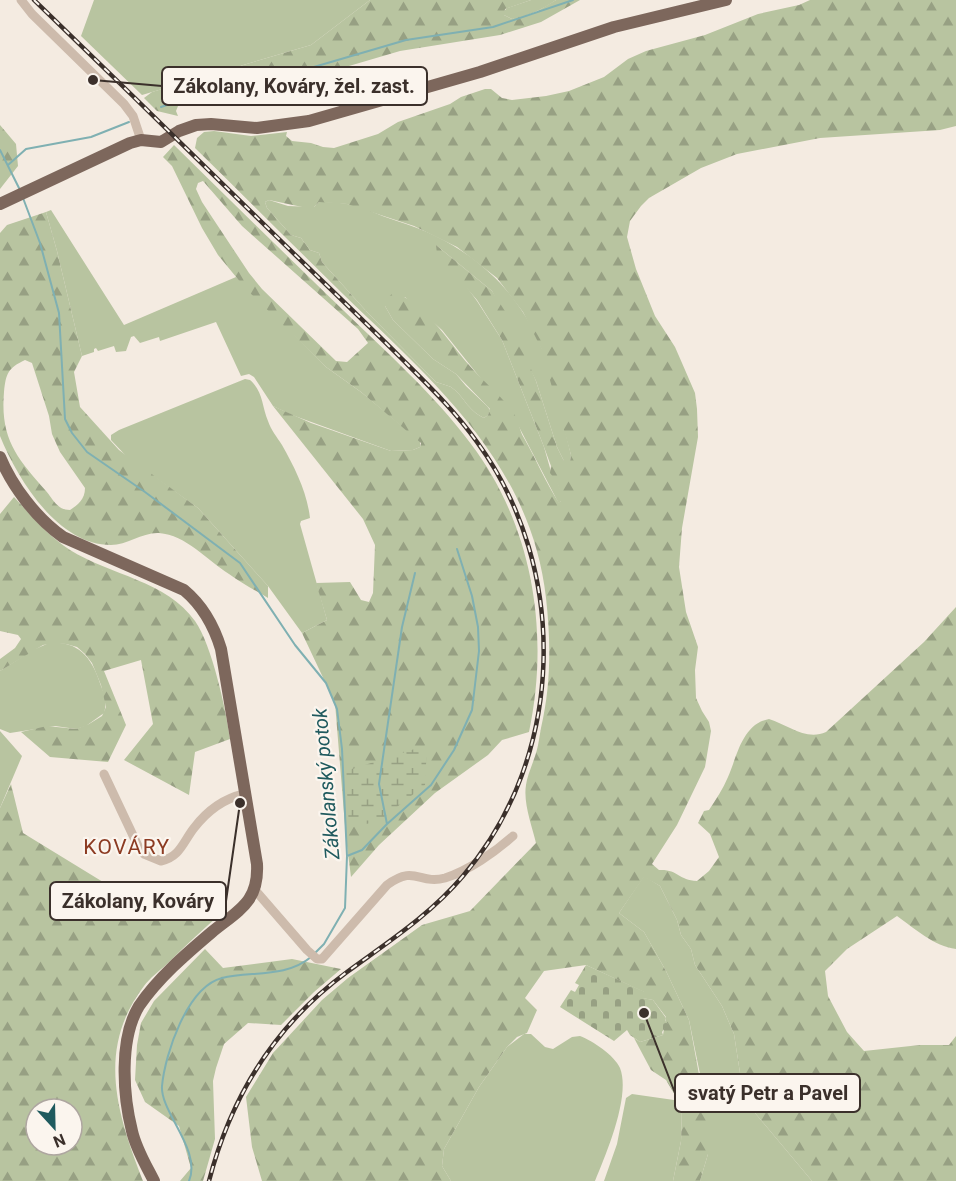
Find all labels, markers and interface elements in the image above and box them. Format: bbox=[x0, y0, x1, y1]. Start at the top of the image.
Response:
callout: Zákolany, Kováry, žel. zast. bbox=[162, 67, 427, 105]
text: Zákolany, Kováry, žel. zast. bbox=[173, 74, 415, 98]
water label: Zákolanský potok bbox=[307, 706, 345, 862]
district label: KOVÁRY bbox=[83, 835, 171, 859]
callout: Zákolany, Kováry bbox=[50, 882, 226, 920]
text: Zákolany, Kováry bbox=[62, 889, 215, 913]
callout: svatý Petr a Pavel bbox=[675, 1074, 860, 1112]
text: svatý Petr a Pavel bbox=[688, 1081, 848, 1105]
north arrow bbox=[24, 1097, 84, 1157]
text: N bbox=[51, 1130, 68, 1151]

